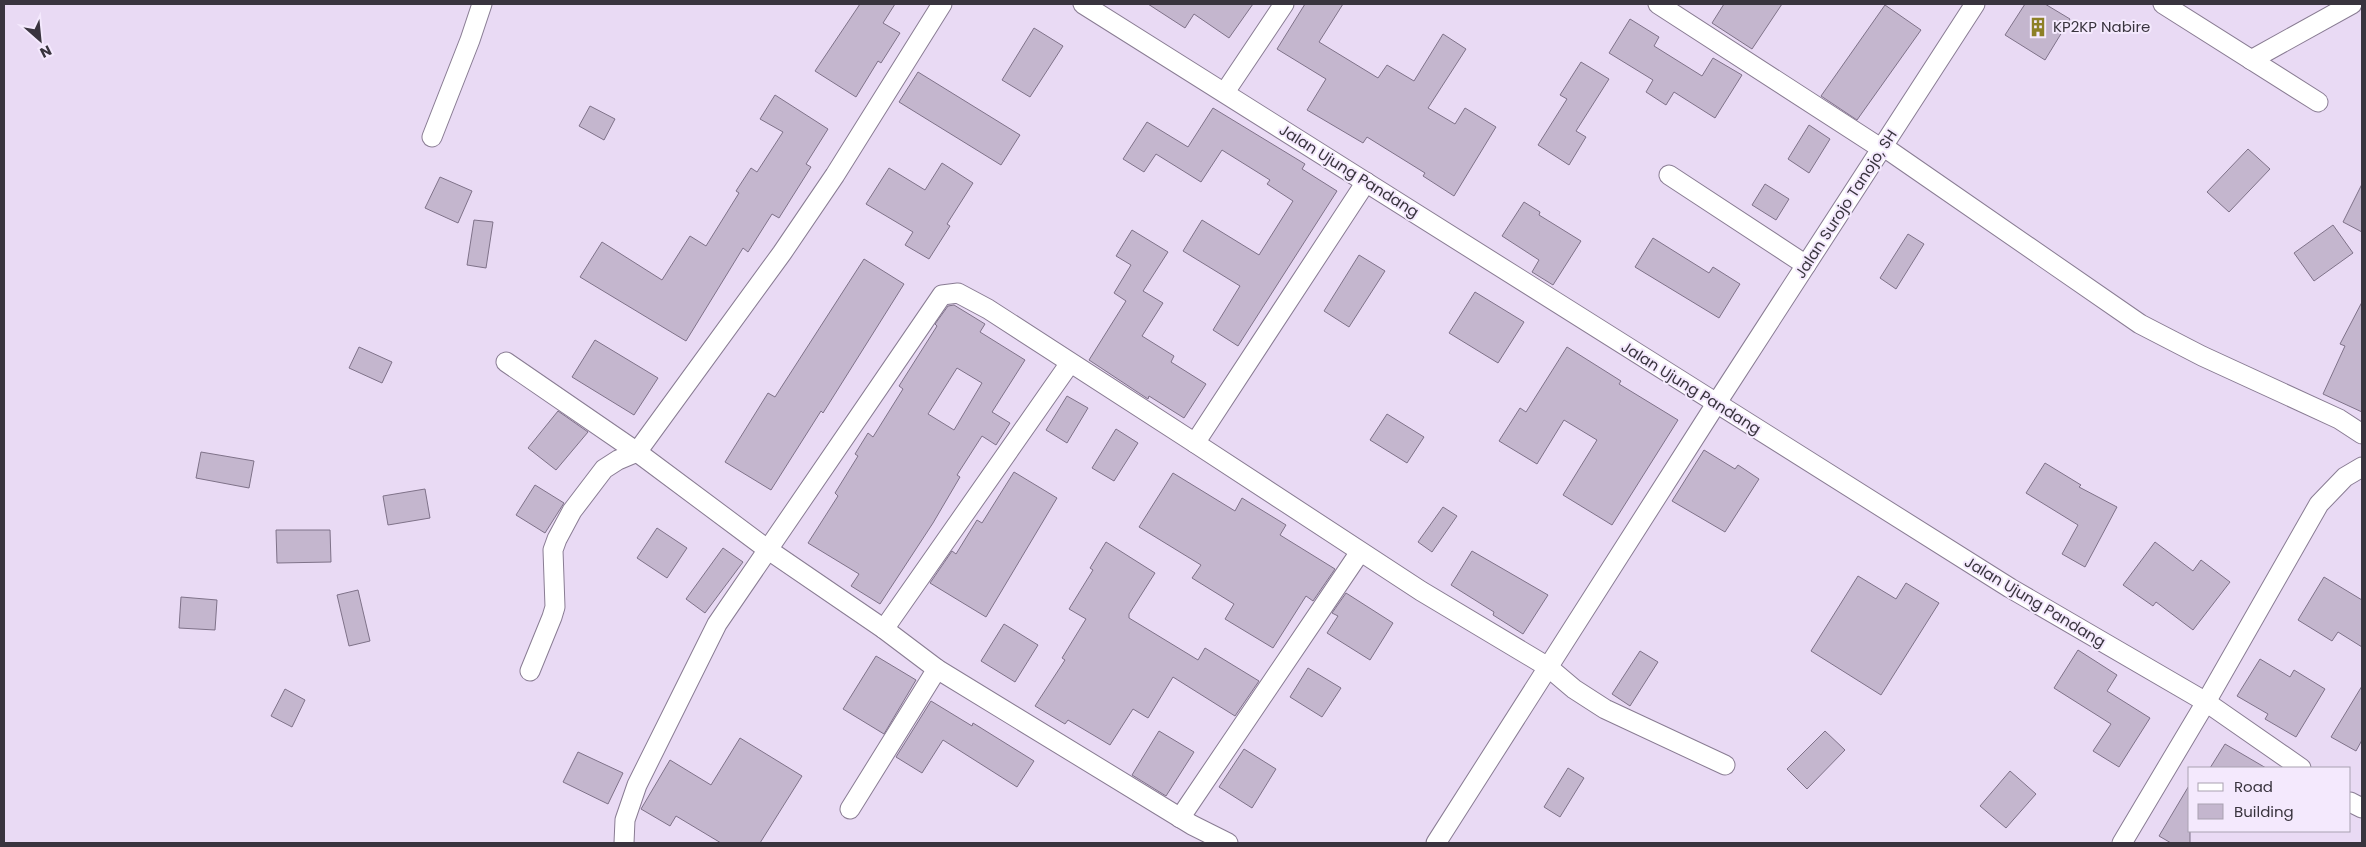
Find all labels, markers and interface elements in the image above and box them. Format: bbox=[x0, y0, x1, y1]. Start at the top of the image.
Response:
north arrow bbox=[15, 15, 65, 65]
building icon: KP2KP Nabire bbox=[2027, 16, 2049, 38]
place label: KP2KP Nabire bbox=[2053, 16, 2150, 37]
text: N bbox=[37, 40, 55, 63]
street label: Jalan Ujung Pandang bbox=[1275, 119, 1423, 222]
street label: Jalan Surojo Tanojo, SH bbox=[1790, 125, 1902, 282]
street label: Jalan Ujung Pandang bbox=[1617, 336, 1765, 439]
street label: Jalan Ujung Pandang bbox=[1961, 551, 2110, 652]
legend bbox=[2188, 767, 2351, 832]
text: Road bbox=[2234, 776, 2273, 797]
text: Building bbox=[2234, 801, 2294, 822]

